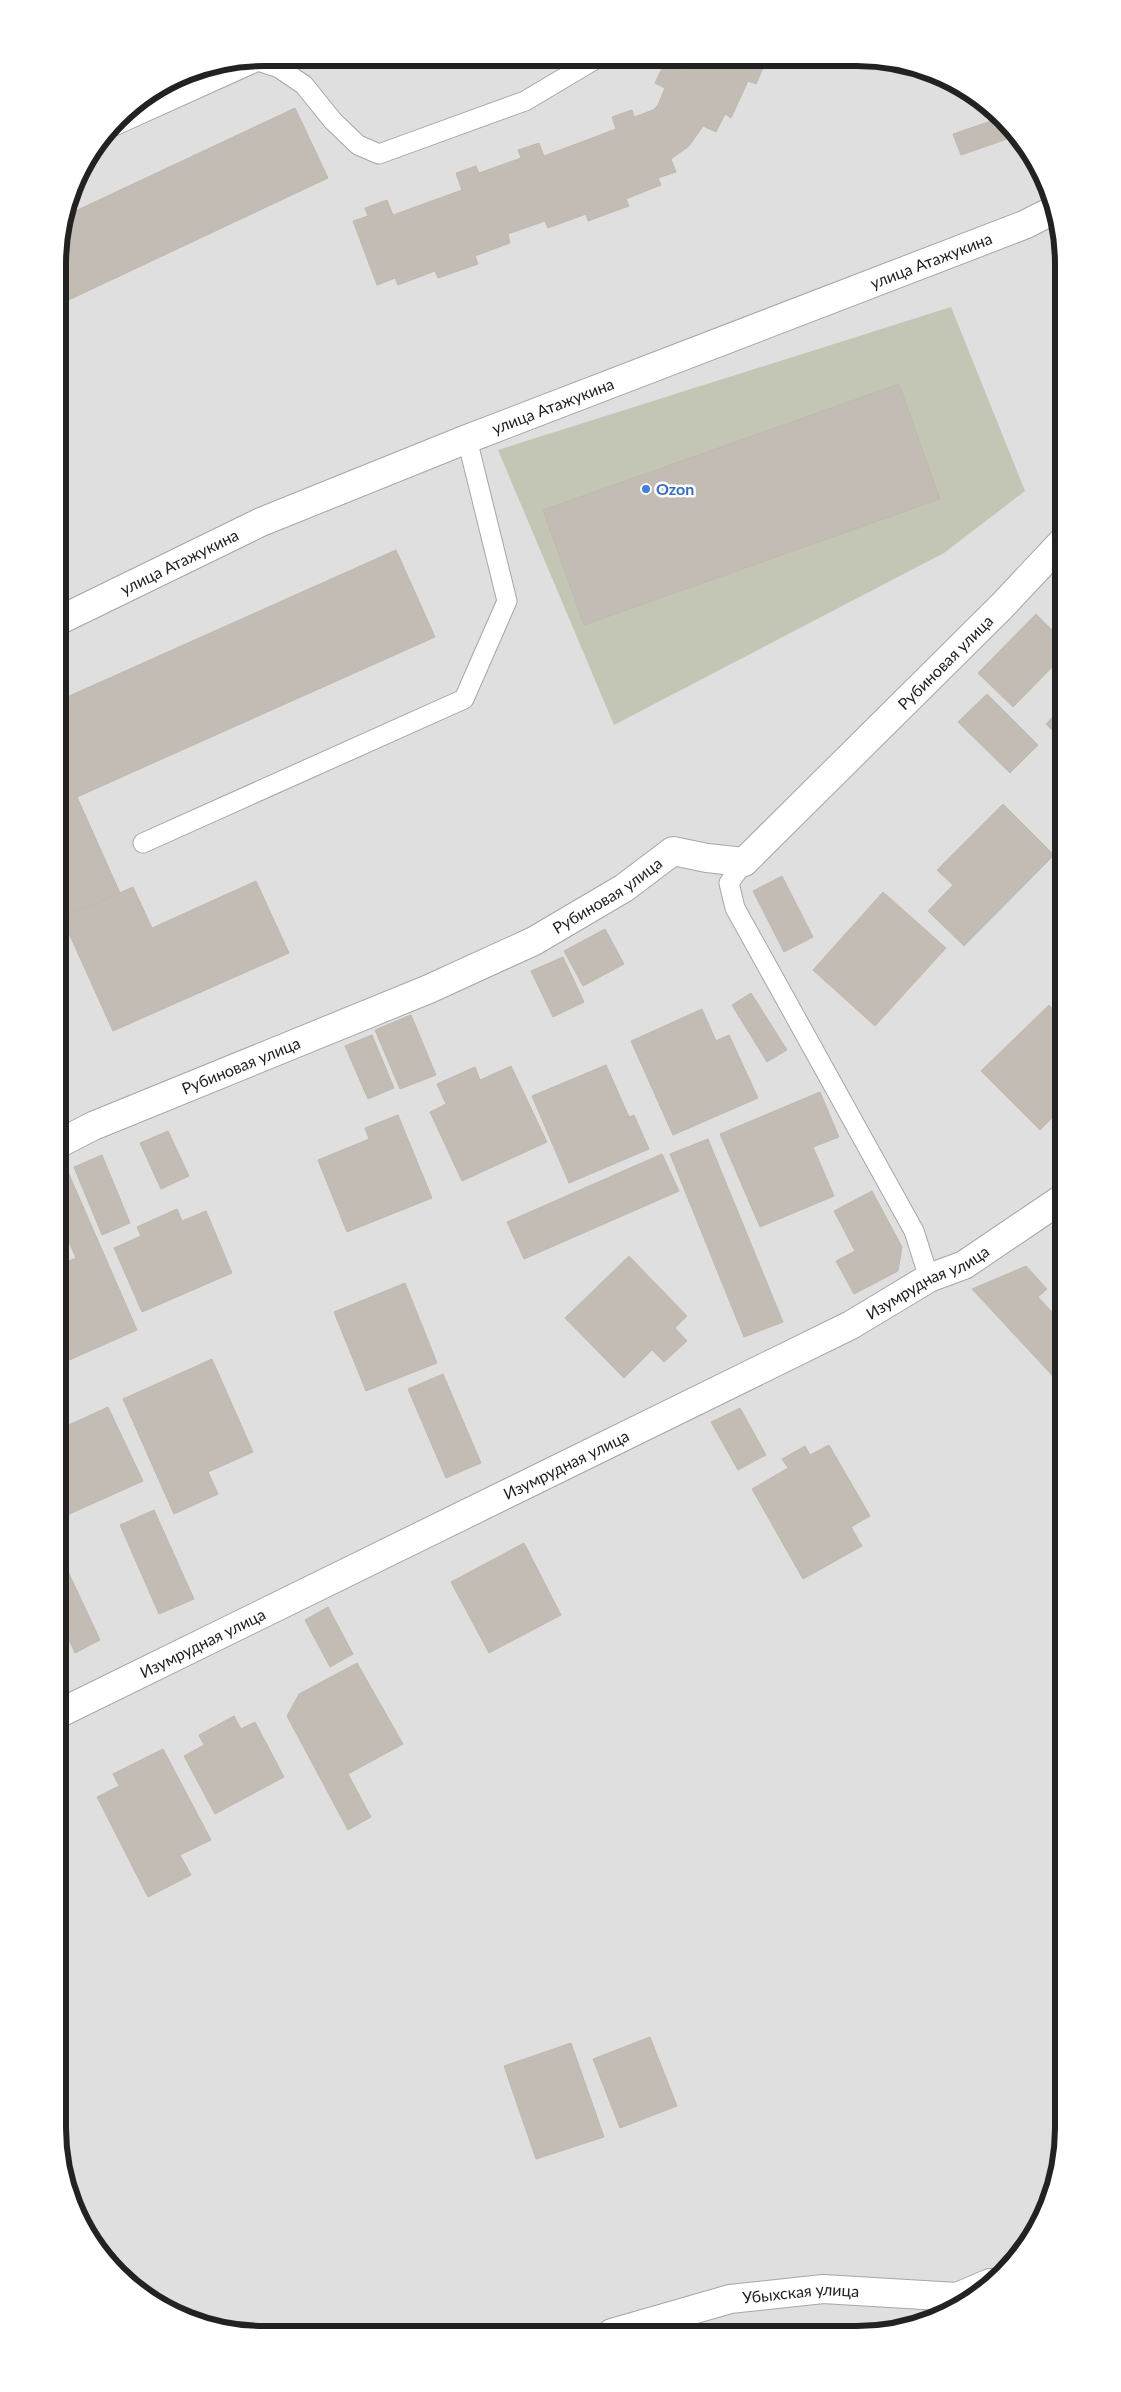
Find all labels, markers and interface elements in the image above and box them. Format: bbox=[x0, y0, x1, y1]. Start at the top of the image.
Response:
street label: улица Атажукина bbox=[867, 228, 994, 292]
street label: улица Атажукина bbox=[489, 374, 616, 438]
place label: Ozon bbox=[656, 479, 694, 498]
marker: Ozon bbox=[640, 483, 652, 495]
street label: улица Атажукина bbox=[117, 525, 241, 598]
street label: Рубиновая улица bbox=[893, 611, 996, 713]
street label: Рубиновая улица bbox=[549, 853, 665, 937]
street label: Рубиновая улица bbox=[179, 1033, 303, 1098]
street label: Изумрудная улица bbox=[862, 1241, 992, 1323]
street label: Изумрудная улица bbox=[500, 1426, 632, 1503]
street label: Изумрудная улица bbox=[136, 1604, 268, 1681]
street label: Убыхская улица bbox=[741, 2279, 860, 2307]

